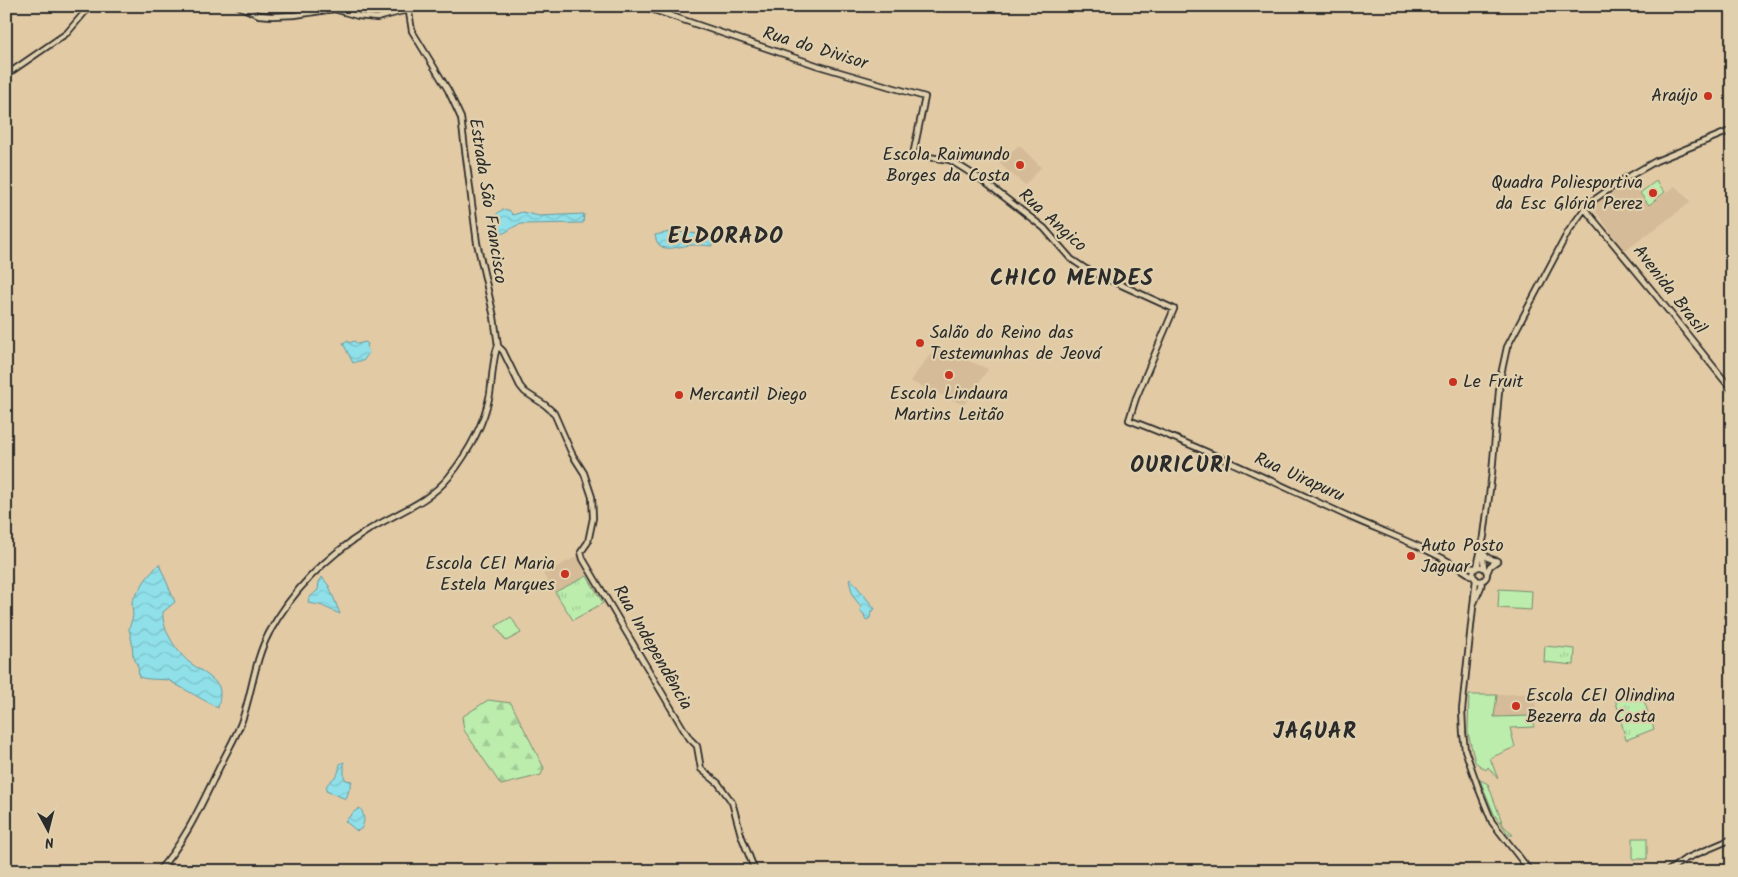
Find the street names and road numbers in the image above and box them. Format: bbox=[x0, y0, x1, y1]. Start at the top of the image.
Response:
street label: Rua do Divisor bbox=[759, 19, 872, 79]
street label: Estrada São Francisco bbox=[460, 116, 514, 286]
street label: Rua Angico bbox=[1011, 182, 1093, 260]
street label: Avenida Brasil bbox=[1625, 239, 1714, 342]
street label: Rua Uirapuru bbox=[1249, 445, 1349, 511]
street label: Rua Independência bbox=[604, 580, 700, 716]

